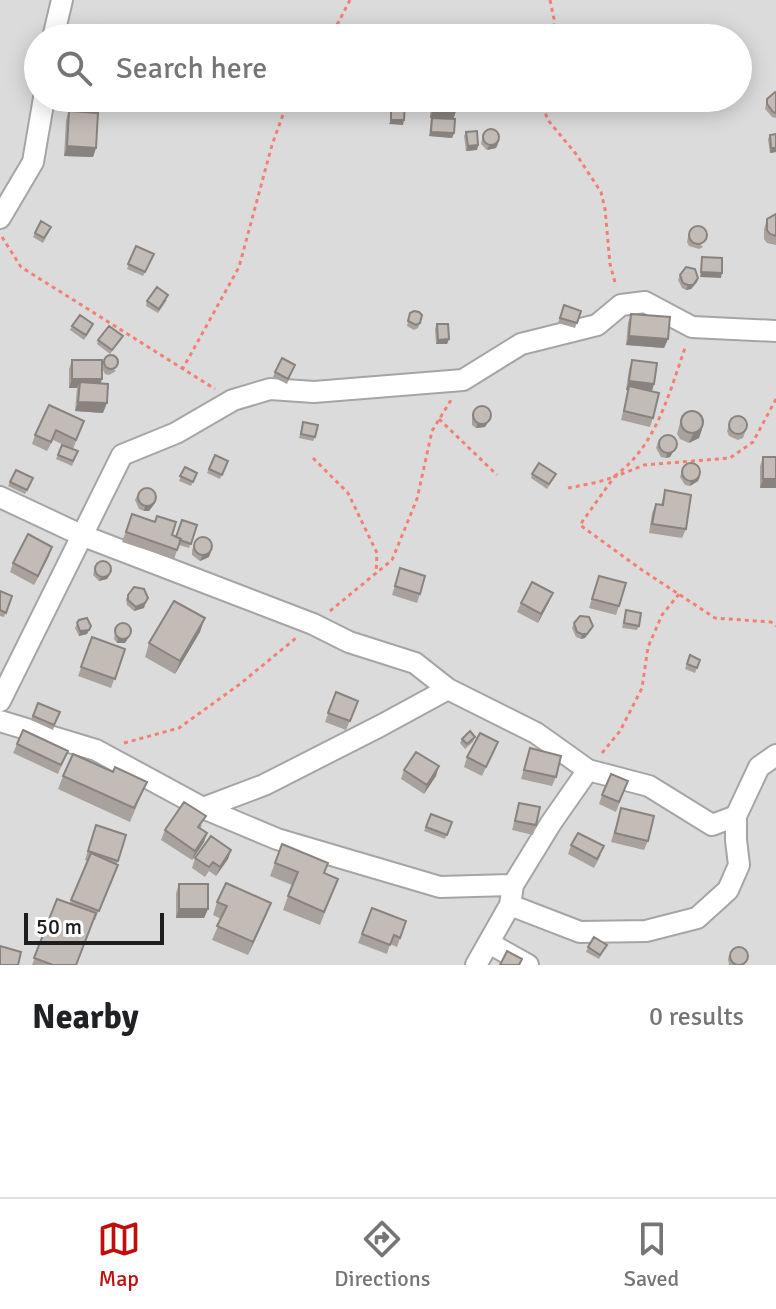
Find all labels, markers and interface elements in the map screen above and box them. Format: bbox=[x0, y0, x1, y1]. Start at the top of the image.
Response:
search box bbox=[24, 24, 752, 112]
icon: search bbox=[52, 46, 96, 90]
text: Search here bbox=[116, 50, 267, 87]
scale bar bbox=[24, 909, 164, 945]
text: 50 m bbox=[36, 913, 82, 940]
text: Nearby bbox=[32, 996, 139, 1038]
text: 0 results bbox=[649, 1001, 744, 1033]
tab: Map bbox=[97, 1217, 141, 1292]
tab: Directions bbox=[334, 1217, 430, 1292]
tab: Saved bbox=[624, 1217, 679, 1292]

